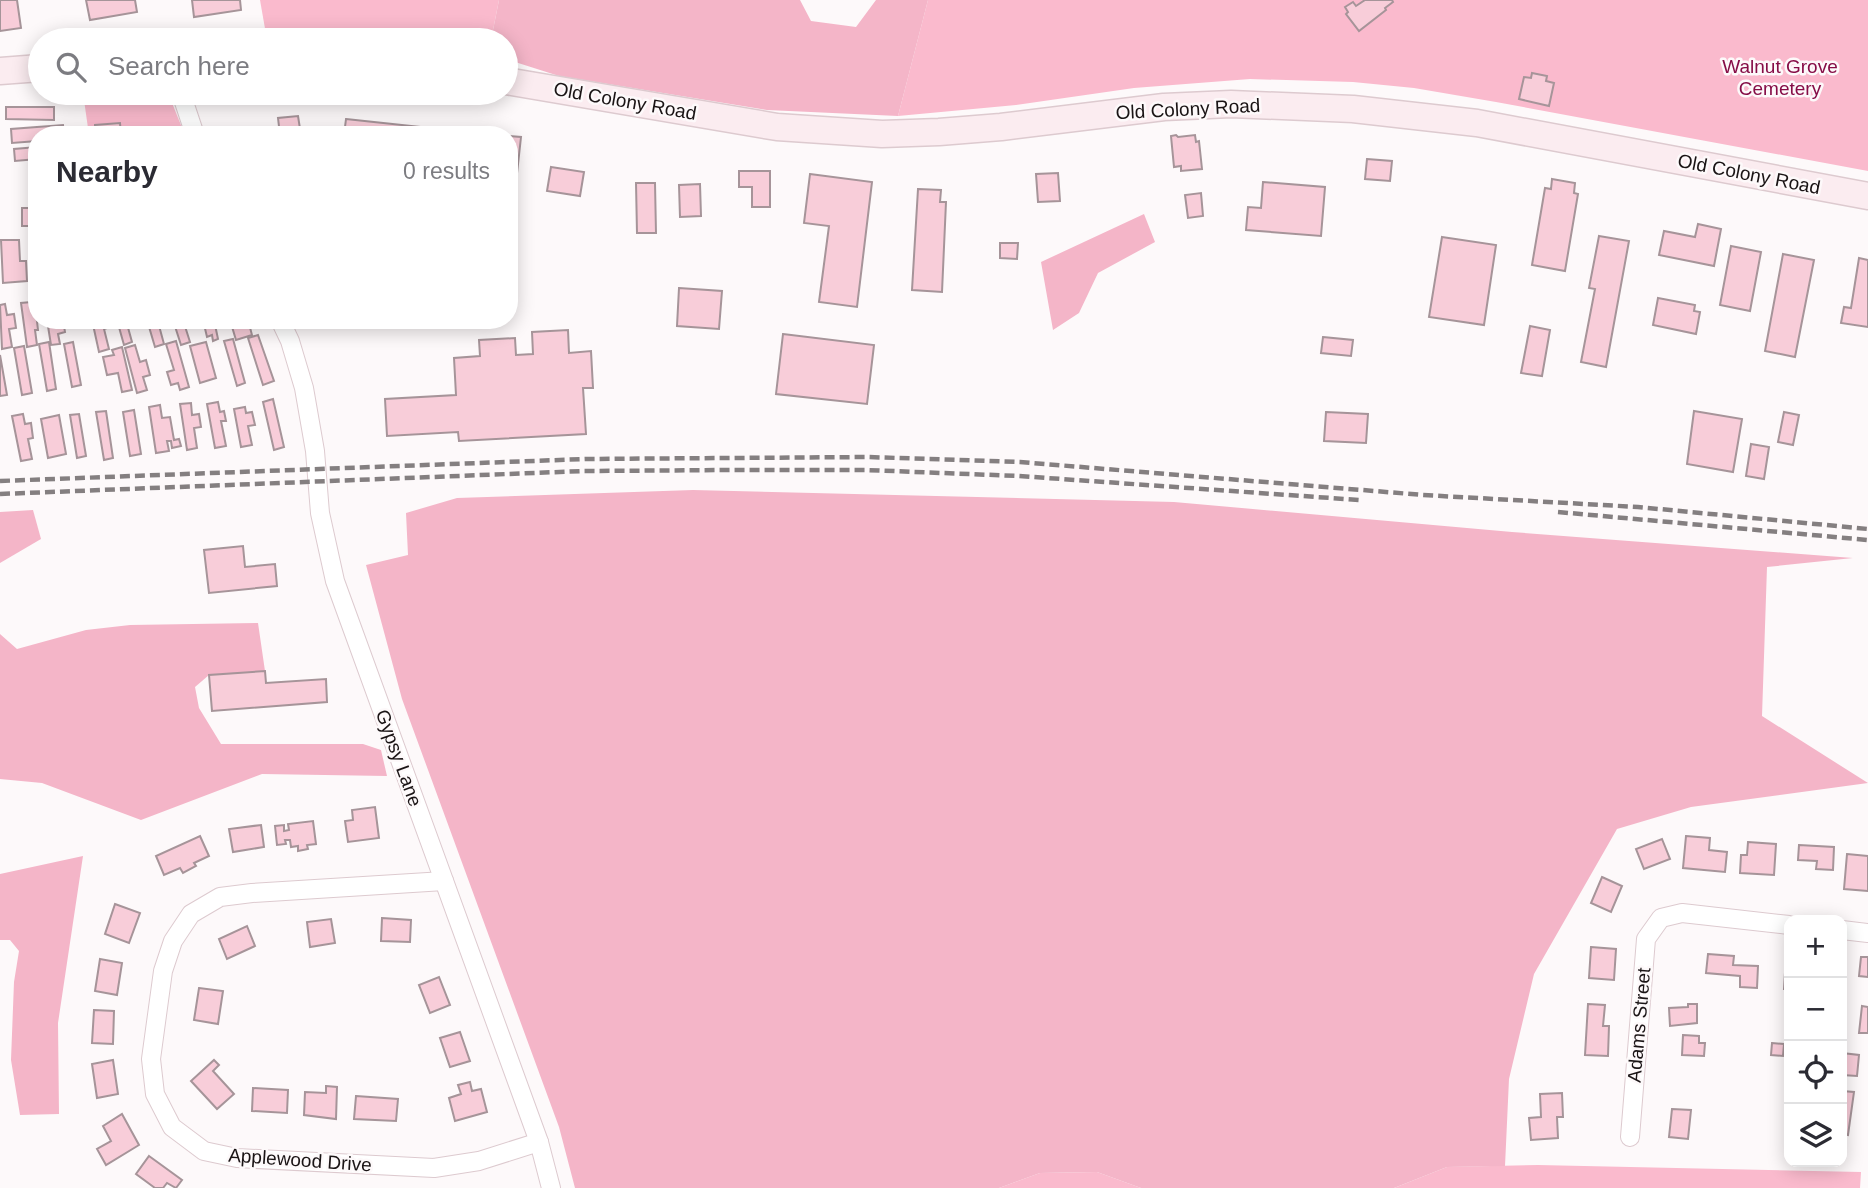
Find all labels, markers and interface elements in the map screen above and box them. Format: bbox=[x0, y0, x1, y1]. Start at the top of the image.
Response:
search box bbox=[28, 28, 518, 105]
icon: search bbox=[52, 48, 90, 86]
text: Search here bbox=[108, 51, 250, 81]
park label: Walnut Grove Cemetery bbox=[1722, 56, 1838, 99]
street label: Old Colony Road bbox=[552, 78, 698, 124]
street label: Old Colony Road bbox=[1115, 95, 1261, 123]
street label: Old Colony Road bbox=[1676, 150, 1822, 198]
text: Nearby bbox=[56, 155, 158, 188]
text: 0 results bbox=[403, 158, 490, 184]
street label: Gypsy Lane bbox=[372, 707, 426, 809]
map controls bbox=[1784, 915, 1847, 1167]
button: + bbox=[1784, 915, 1847, 978]
street label: Adams Street bbox=[1624, 966, 1655, 1083]
button: − bbox=[1784, 978, 1847, 1041]
button: locate bbox=[1784, 1041, 1847, 1104]
button: layers bbox=[1784, 1104, 1847, 1167]
street label: Applewood Drive bbox=[228, 1145, 372, 1175]

